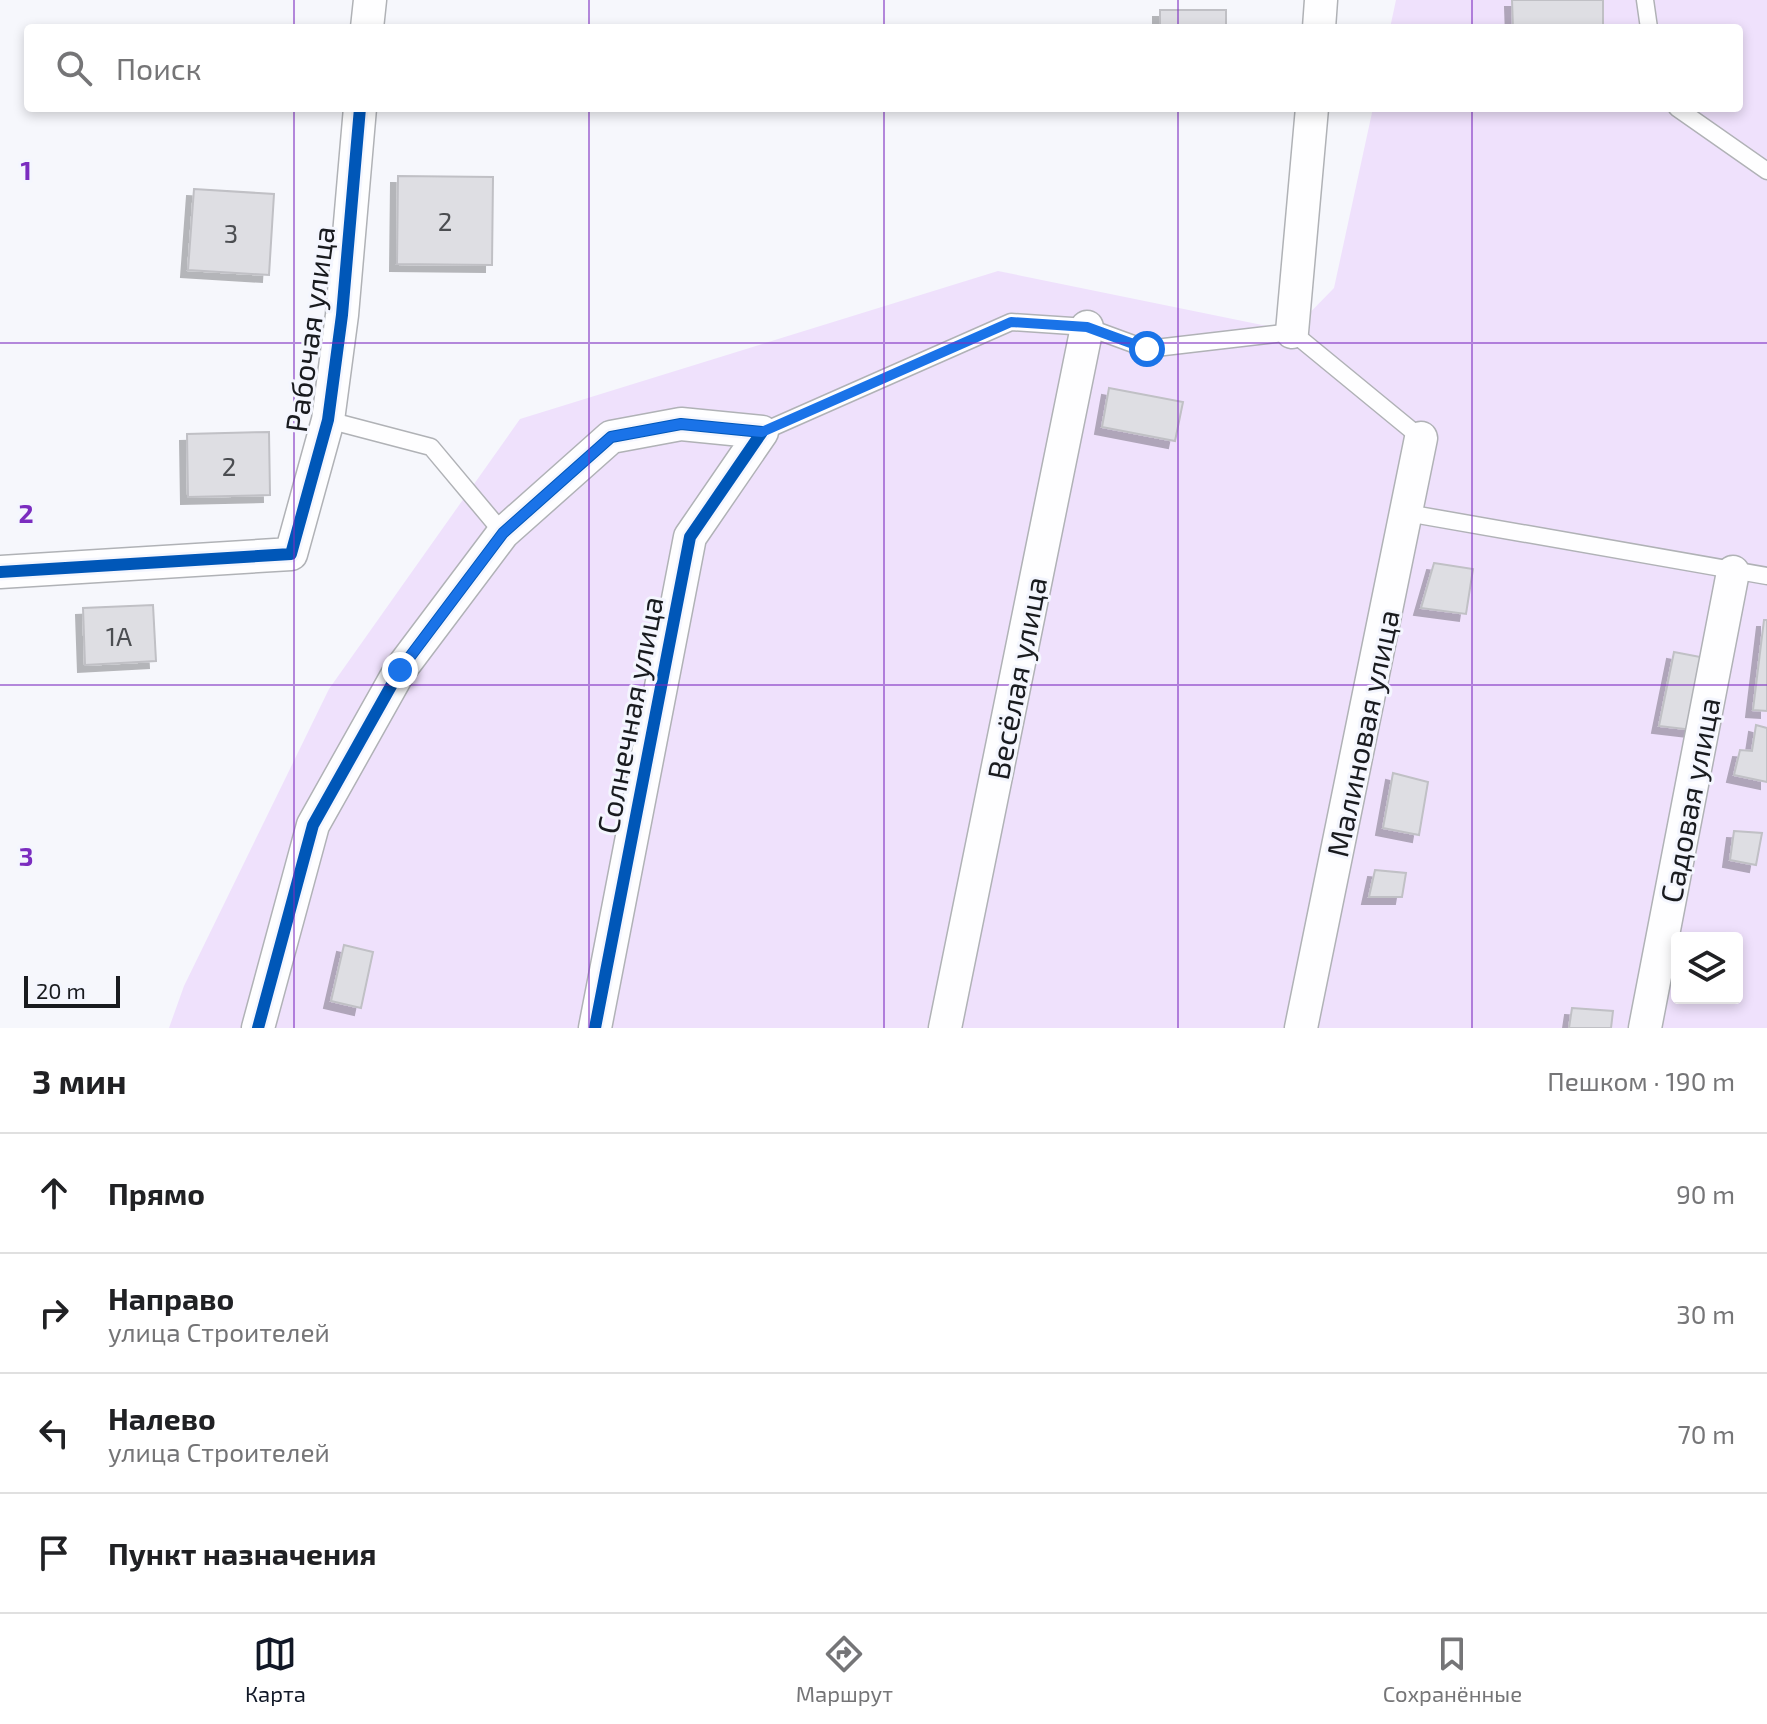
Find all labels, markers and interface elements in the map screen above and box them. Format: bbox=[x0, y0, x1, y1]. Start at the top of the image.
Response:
search box bbox=[24, 24, 1743, 112]
icon: search bbox=[52, 46, 96, 90]
text: Поиск bbox=[116, 50, 202, 86]
text: 1 bbox=[20, 154, 32, 185]
house number: 2 bbox=[438, 205, 452, 236]
house number: 3 bbox=[224, 217, 238, 248]
street label: Рабочая улица bbox=[277, 224, 342, 435]
route start bbox=[1129, 331, 1165, 367]
house number: 2 bbox=[222, 450, 236, 481]
text: 2 bbox=[18, 497, 34, 528]
street label: Весёлая улица bbox=[979, 574, 1054, 783]
street label: Солнечная улица bbox=[588, 593, 671, 837]
street label: Малиновая улица bbox=[1318, 606, 1407, 860]
house number: 1А bbox=[106, 620, 132, 651]
route end bbox=[382, 652, 418, 688]
street label: Садовая улица bbox=[1651, 694, 1728, 906]
text: 3 bbox=[19, 840, 33, 871]
map controls bbox=[1671, 932, 1743, 1004]
button: layers bbox=[1671, 932, 1743, 1004]
scale bar bbox=[24, 972, 120, 1008]
text: 20 m bbox=[36, 977, 86, 1003]
text: 3 мин bbox=[32, 1060, 127, 1101]
text: Пешком · 190 m bbox=[1547, 1065, 1735, 1096]
icon: ahead bbox=[32, 1171, 76, 1215]
text: Прямо bbox=[108, 1175, 205, 1211]
text: 90 m bbox=[1676, 1178, 1735, 1209]
text: Направо bbox=[108, 1280, 234, 1316]
icon: right bbox=[32, 1291, 76, 1335]
text: 30 m bbox=[1676, 1298, 1735, 1329]
text: улица Строителей bbox=[108, 1316, 330, 1347]
text: Налево bbox=[108, 1400, 216, 1436]
icon: left bbox=[32, 1411, 76, 1455]
text: 70 m bbox=[1677, 1418, 1735, 1449]
text: улица Строителей bbox=[108, 1436, 330, 1467]
icon: arrive bbox=[32, 1531, 76, 1575]
text: Пункт назначения bbox=[108, 1535, 376, 1571]
tab: Карта bbox=[245, 1632, 306, 1706]
tab: Маршрут bbox=[796, 1632, 893, 1706]
tab: Сохранённые bbox=[1383, 1632, 1522, 1706]

